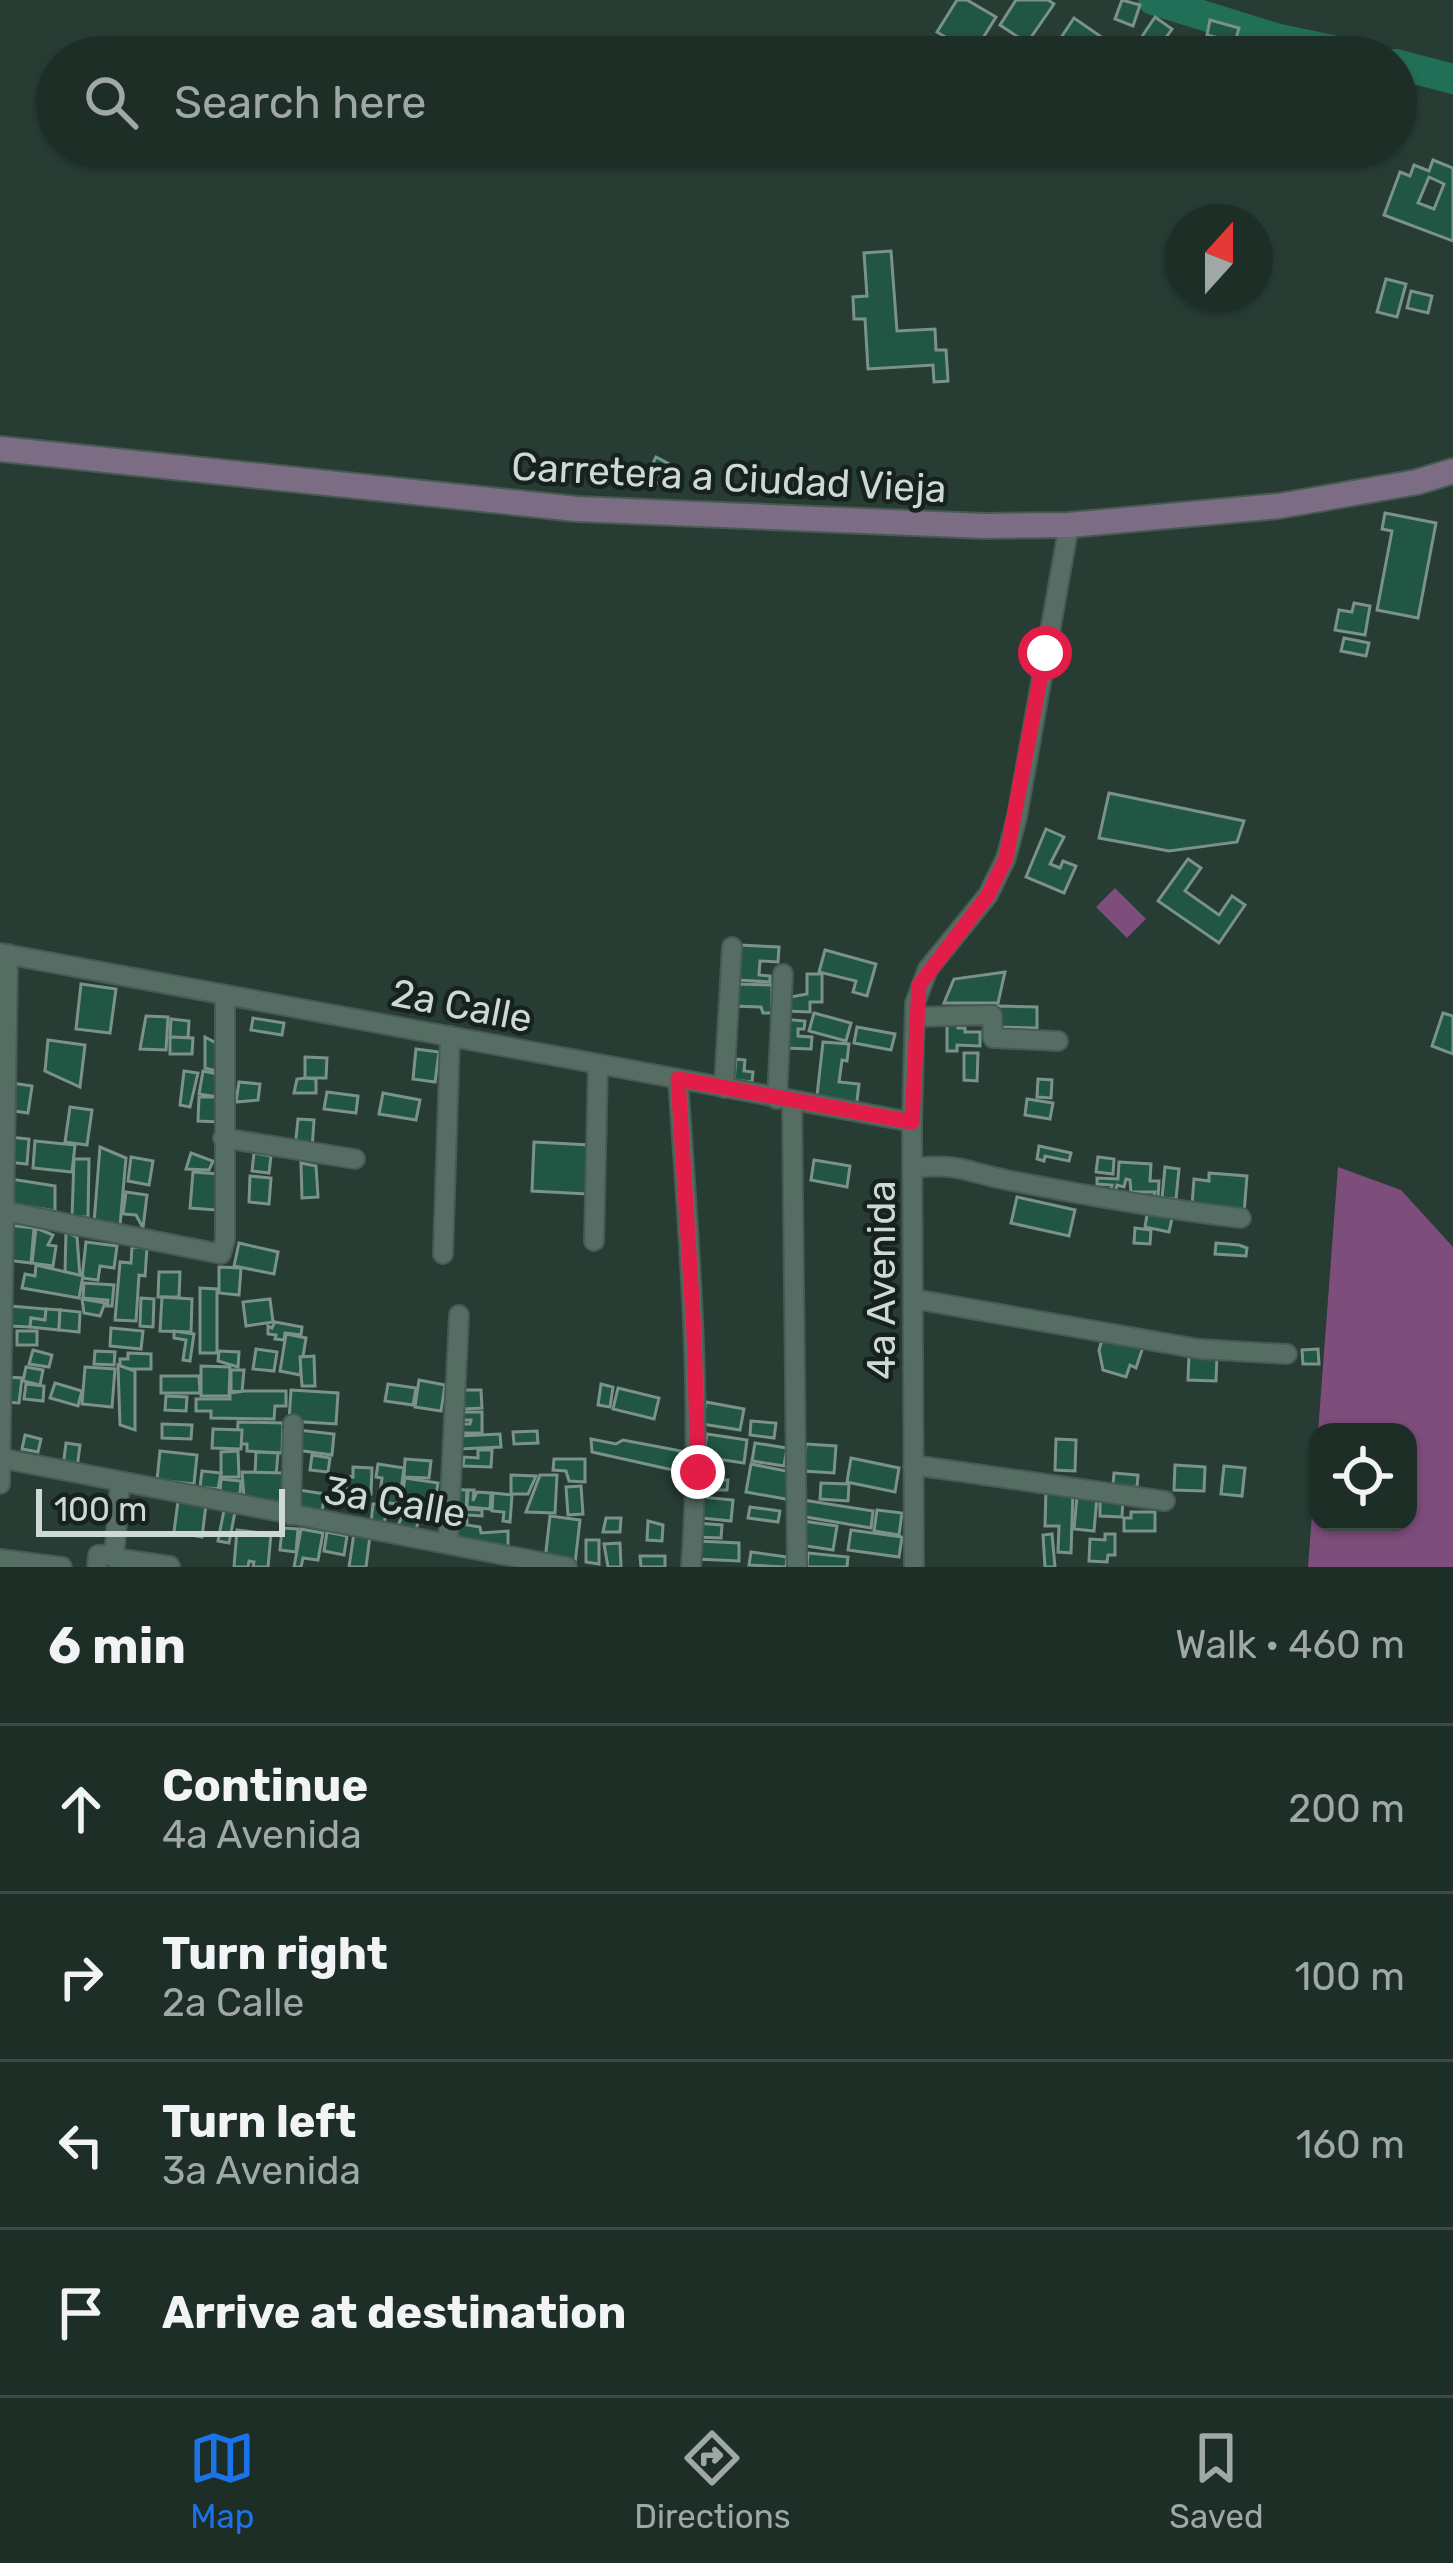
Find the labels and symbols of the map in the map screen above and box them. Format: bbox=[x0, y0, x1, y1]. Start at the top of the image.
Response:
north arrow bbox=[1165, 204, 1273, 312]
street label: Carretera a Ciudad Vieja bbox=[510, 444, 948, 512]
route start bbox=[1018, 626, 1072, 680]
street label: 2a Calle bbox=[388, 970, 536, 1042]
street label: 4a Avenida bbox=[859, 1180, 905, 1380]
route end bbox=[671, 1445, 725, 1499]
street label: 3a Calle bbox=[321, 1467, 469, 1537]
scale bar bbox=[36, 1483, 285, 1536]

